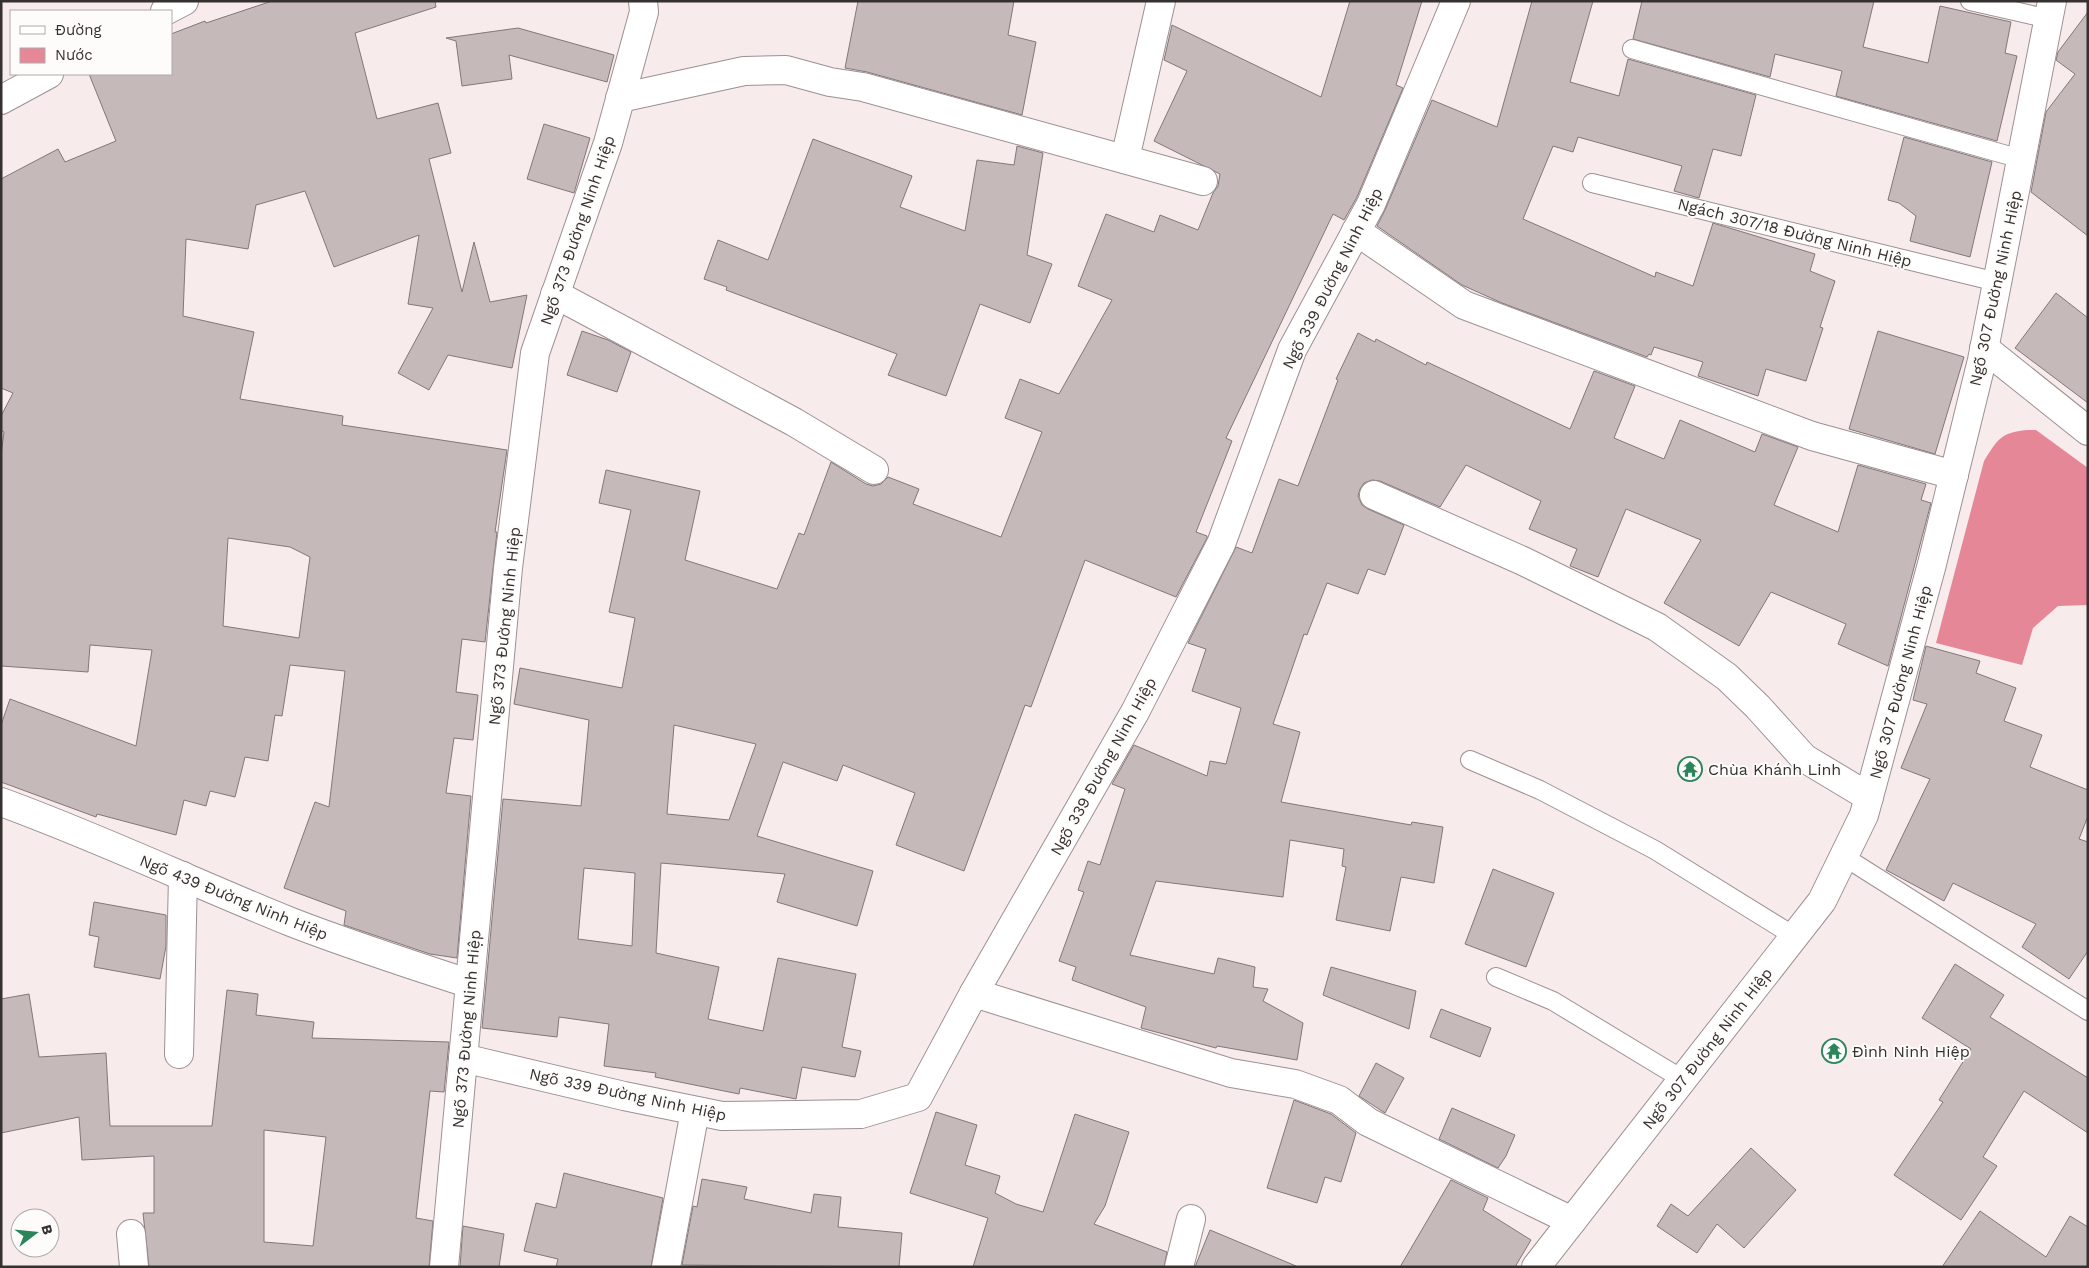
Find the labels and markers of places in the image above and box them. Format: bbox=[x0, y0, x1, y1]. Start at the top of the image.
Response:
temple icon: Chùa Khánh Linh bbox=[1677, 756, 1703, 782]
place label: Chùa Khánh Linh bbox=[1708, 760, 1841, 779]
temple icon: Đình Ninh Hiệp bbox=[1821, 1038, 1847, 1064]
place label: Đình Ninh Hiệp bbox=[1852, 1042, 1970, 1061]

